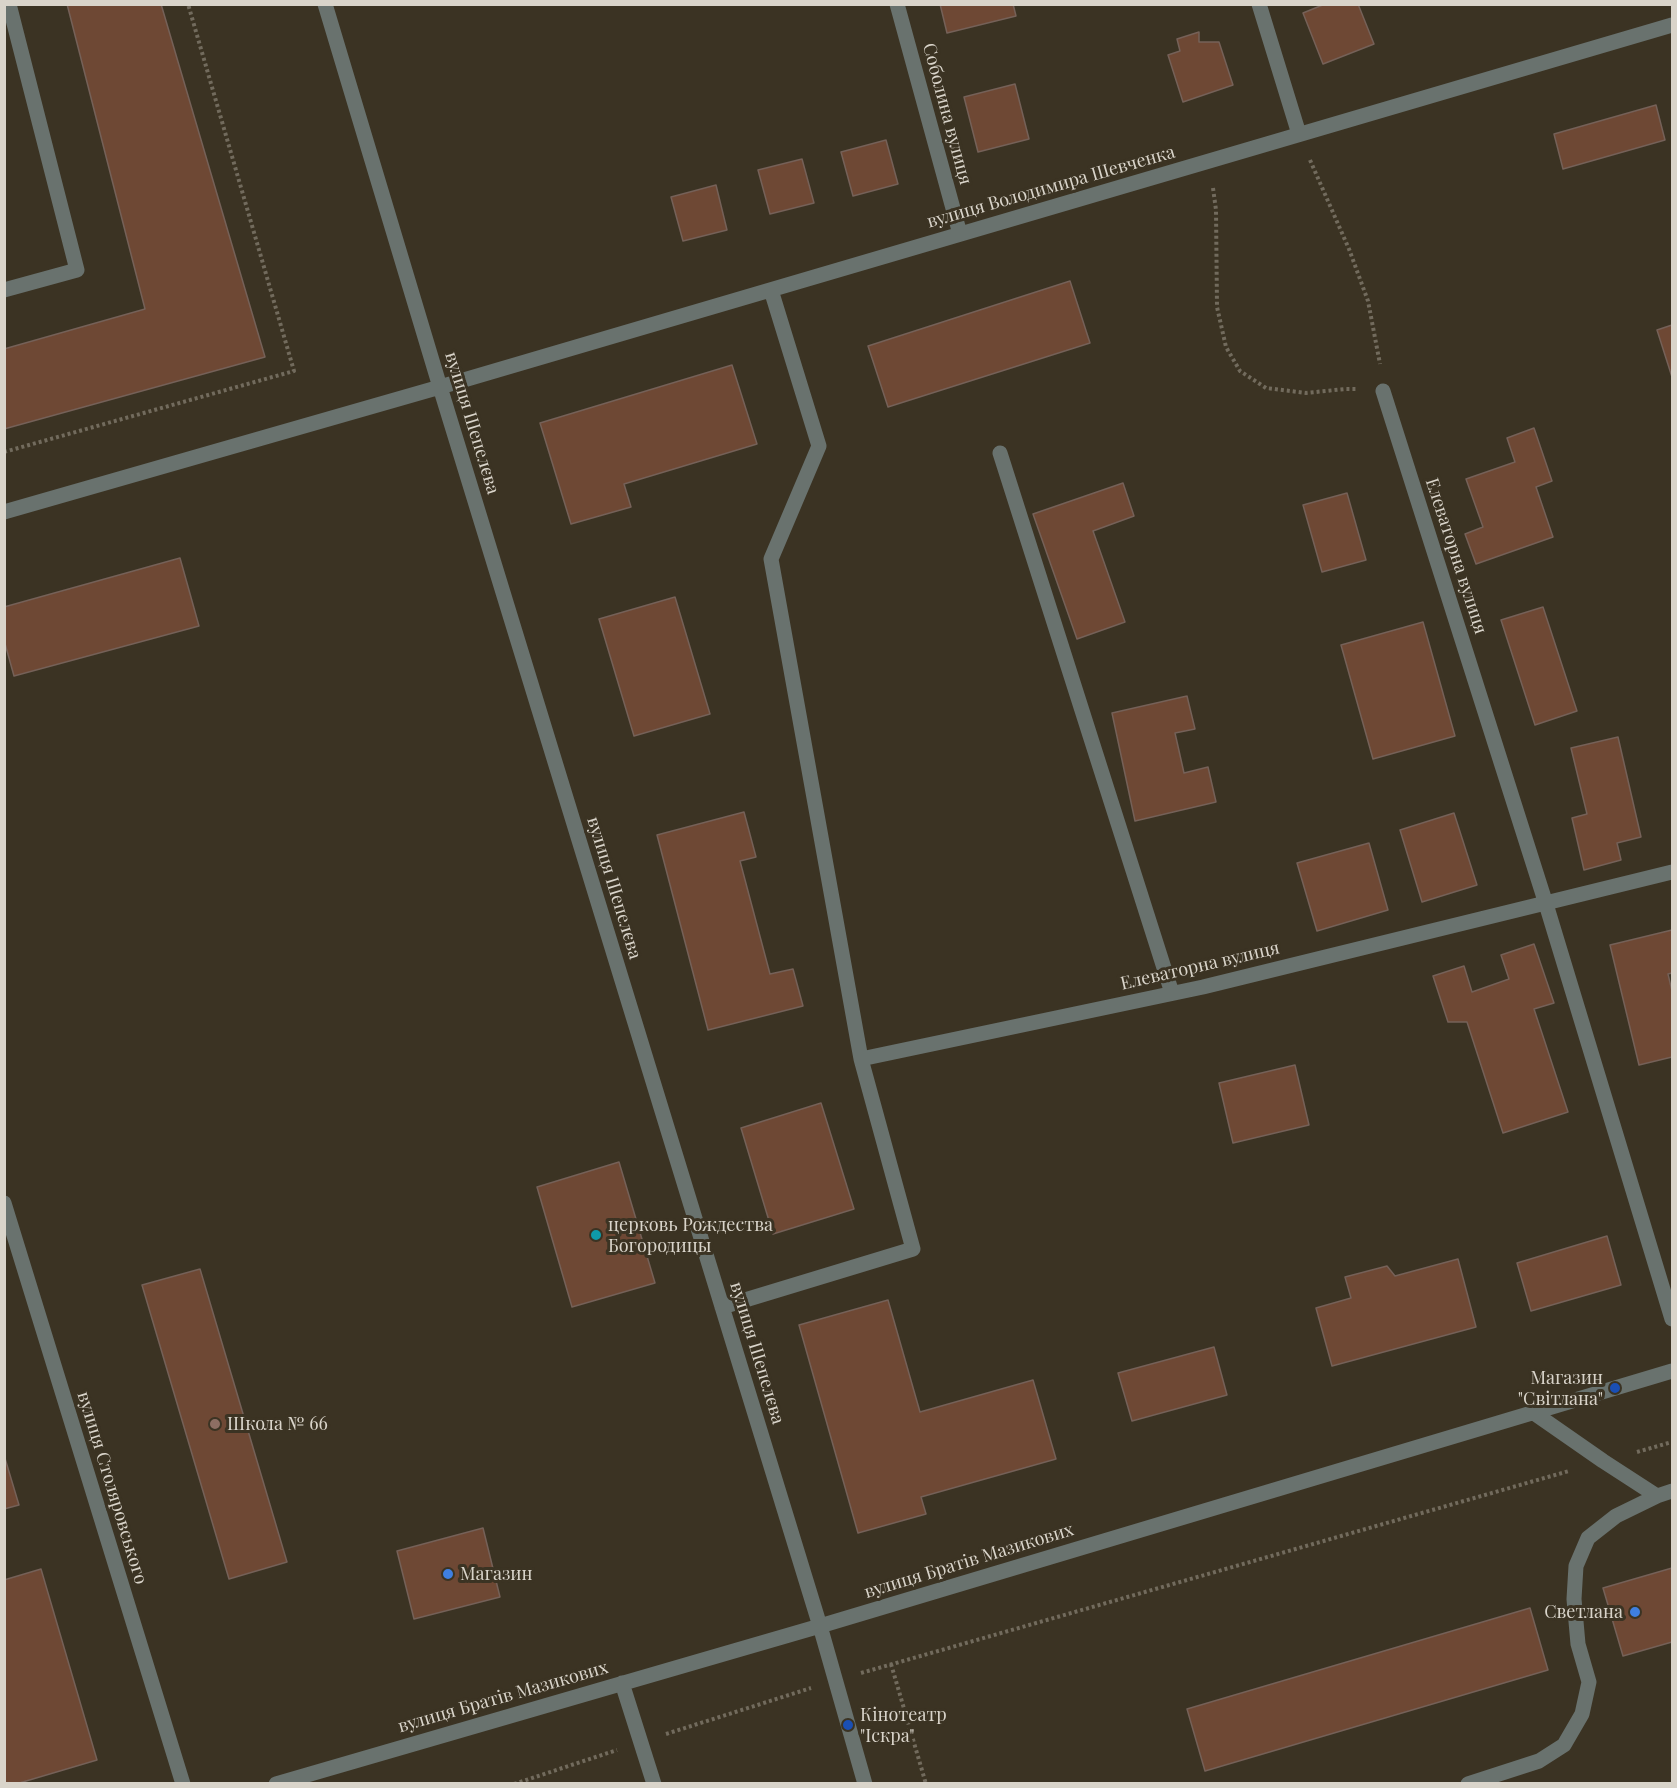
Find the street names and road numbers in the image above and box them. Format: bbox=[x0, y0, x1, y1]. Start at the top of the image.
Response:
street label: Соболина вулиця bbox=[918, 41, 976, 187]
street label: вулиця Володимира Шевченка bbox=[925, 141, 1177, 233]
street label: вулиця Шепелєва bbox=[440, 349, 504, 497]
street label: Елеваторна вулиця bbox=[1421, 475, 1491, 637]
street label: вулиця Шепелєва bbox=[582, 814, 646, 962]
street label: Елеваторна вулиця bbox=[1118, 937, 1282, 995]
street label: вулиця Шепелєва bbox=[725, 1279, 789, 1427]
street label: вулиця Столяровського bbox=[72, 1389, 152, 1587]
street label: вулиця Братів Мазикових bbox=[862, 1519, 1076, 1603]
street label: вулиця Братів Мазикових bbox=[395, 1657, 611, 1737]

